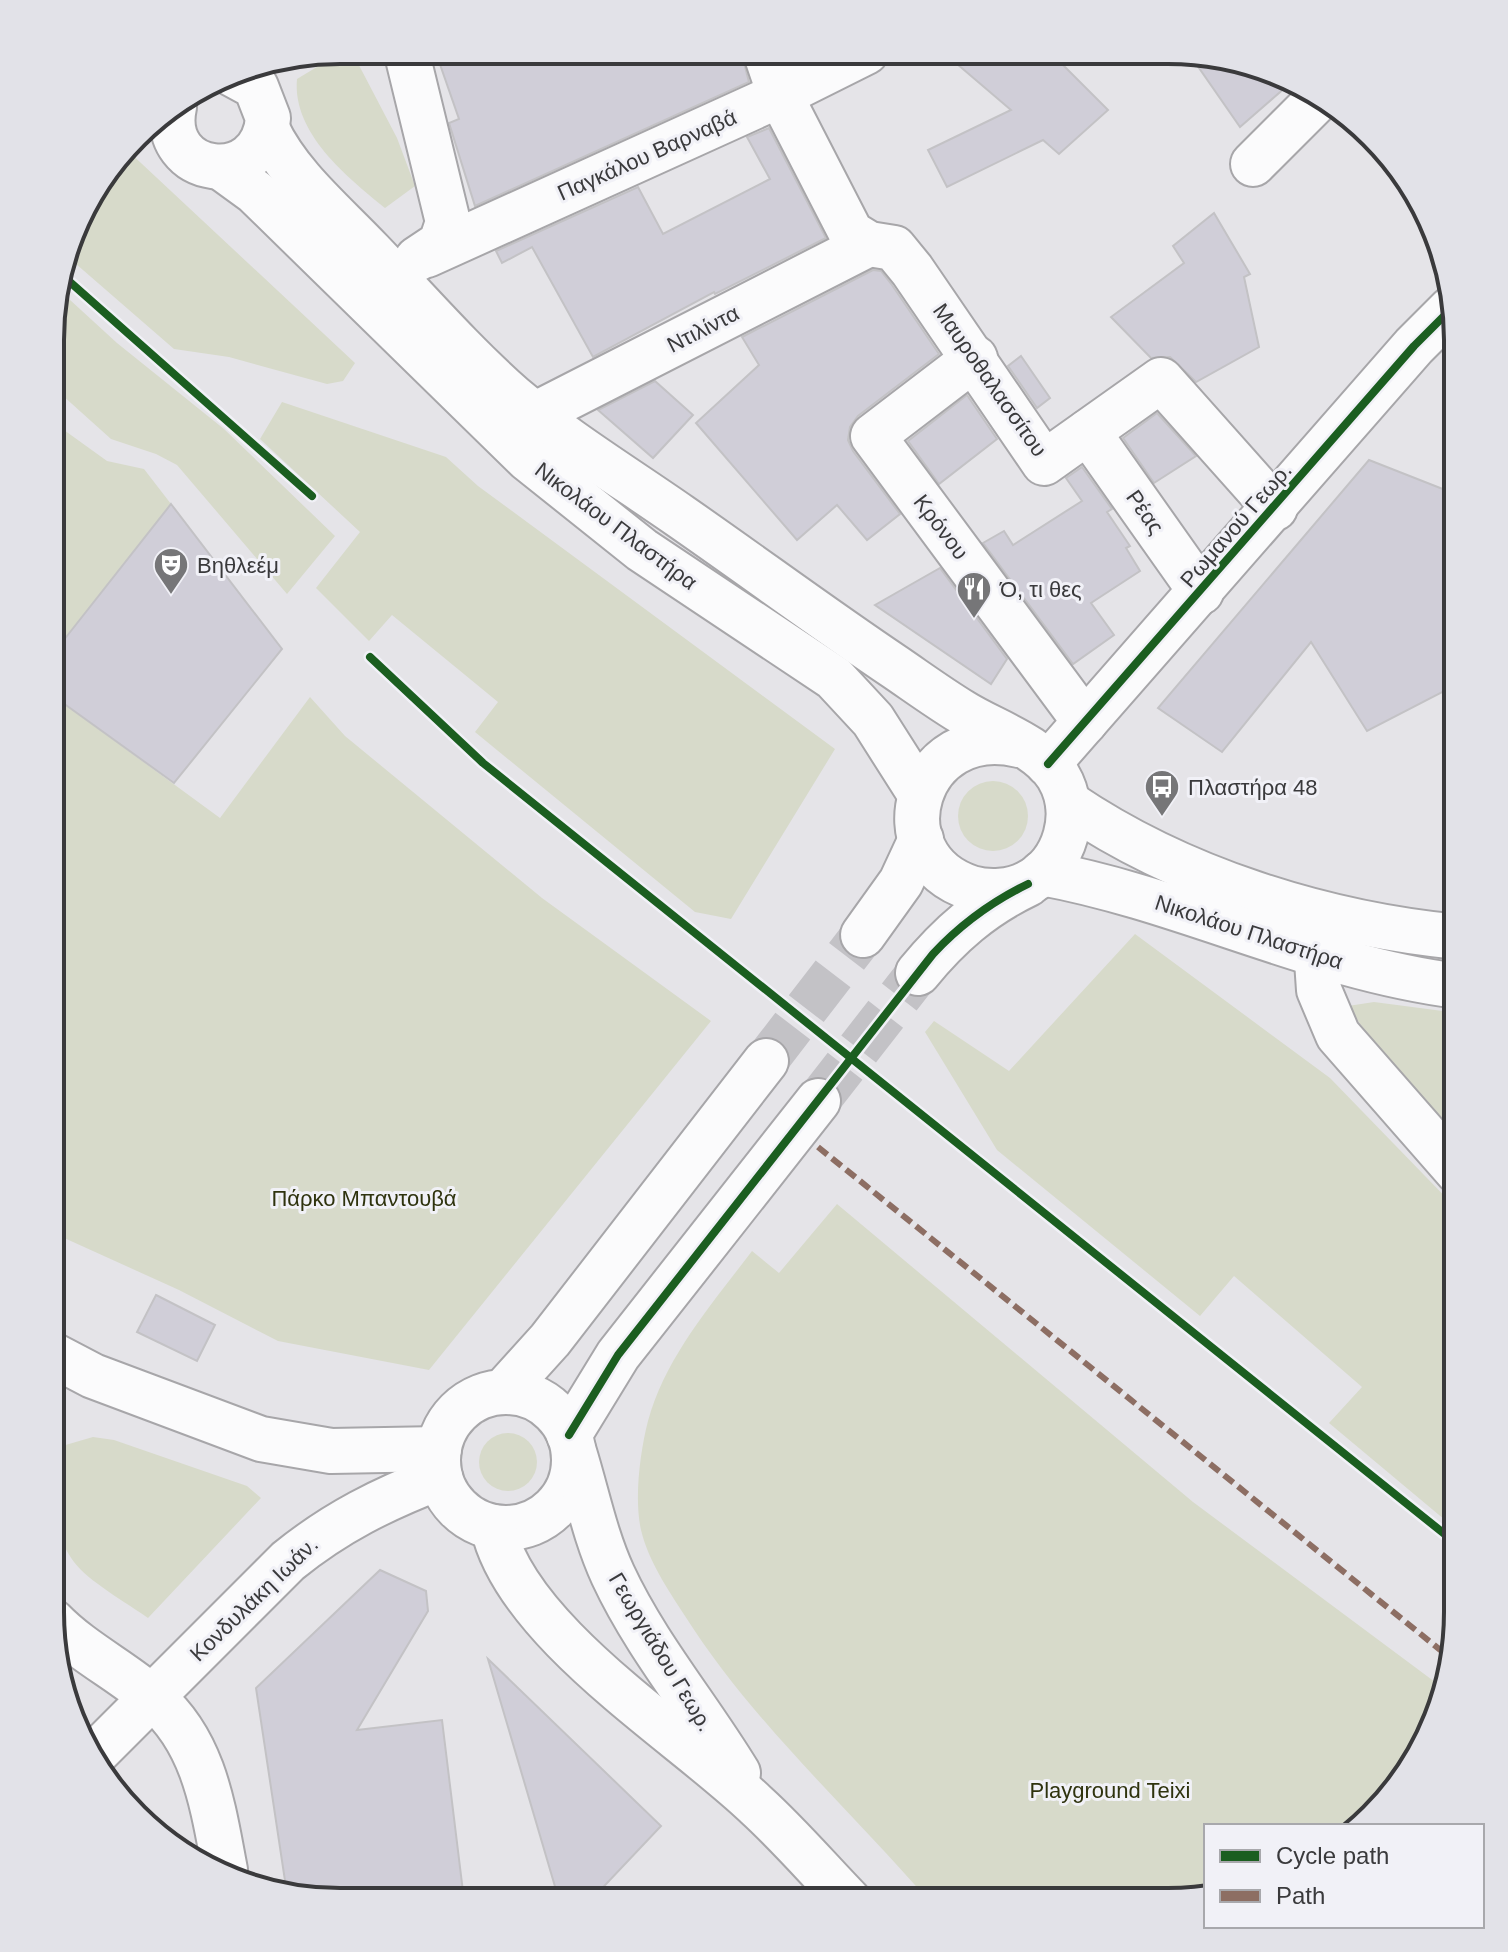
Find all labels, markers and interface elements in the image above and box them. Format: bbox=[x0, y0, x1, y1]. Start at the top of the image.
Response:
street label: Παγκάλου Βαρναβά bbox=[554, 104, 741, 206]
street label: Μαυροθαλασσίτου bbox=[928, 299, 1052, 461]
street label: Ντιλίντα bbox=[663, 300, 743, 358]
street label: Νικολάου Πλαστήρα bbox=[530, 457, 702, 595]
street label: Ρωμανού Γεωρ. bbox=[1175, 458, 1297, 592]
street label: Ρέας bbox=[1121, 485, 1169, 539]
street label: Κρόνου bbox=[909, 490, 973, 564]
theatre icon: Βηθλεέμ bbox=[152, 546, 190, 596]
place label: Βηθλεέμ bbox=[197, 553, 279, 578]
restaurant icon: Ό, τι θες bbox=[955, 570, 993, 620]
place label: Ό, τι θες bbox=[999, 577, 1082, 602]
bus stop icon: Πλαστήρα 48 bbox=[1143, 768, 1181, 818]
place label: Πλαστήρα 48 bbox=[1188, 775, 1318, 800]
street label: Νικολάου Πλαστήρα bbox=[1152, 890, 1346, 974]
park label: Πάρκο Μπαντουβά bbox=[271, 1186, 457, 1211]
street label: Κονδυλάκη Ιωάν. bbox=[185, 1532, 323, 1666]
street label: Γεωργιάδου Γεωρ. bbox=[604, 1568, 718, 1736]
park label: Playground Teixi bbox=[1029, 1778, 1191, 1803]
legend bbox=[1204, 1824, 1484, 1928]
text: Cycle path bbox=[1276, 1842, 1389, 1869]
text: Path bbox=[1276, 1882, 1325, 1909]

